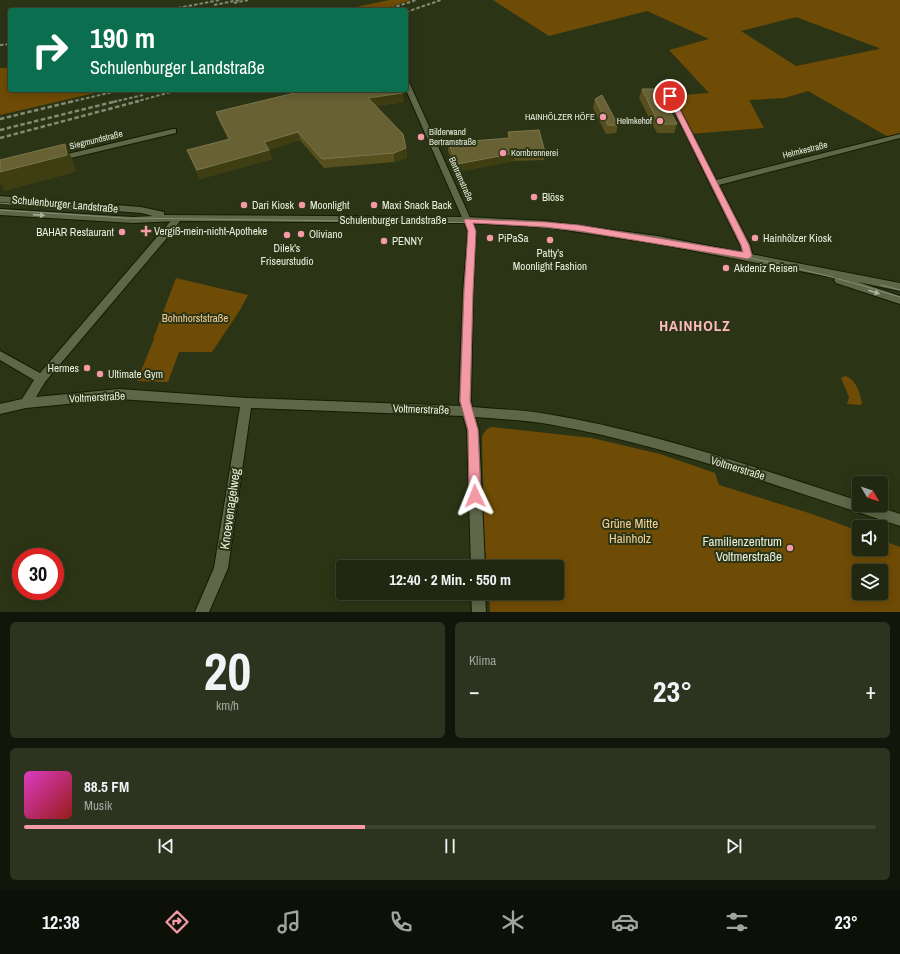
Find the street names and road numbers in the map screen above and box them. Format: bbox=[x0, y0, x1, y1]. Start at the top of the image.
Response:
street label: Siegmundstraße bbox=[68, 128, 124, 152]
street label: Helmkestraße bbox=[781, 139, 829, 161]
street label: Bertramstraße bbox=[446, 155, 476, 203]
street label: Schulenburger Landstraße bbox=[11, 192, 119, 216]
street label: Schulenburger Landstraße bbox=[340, 213, 446, 227]
street label: Voltmerstraße bbox=[69, 389, 125, 405]
street label: Voltmerstraße bbox=[393, 401, 449, 417]
street label: Voltmerstraße bbox=[709, 453, 767, 483]
street label: Knoevenagelweg bbox=[216, 467, 244, 551]

